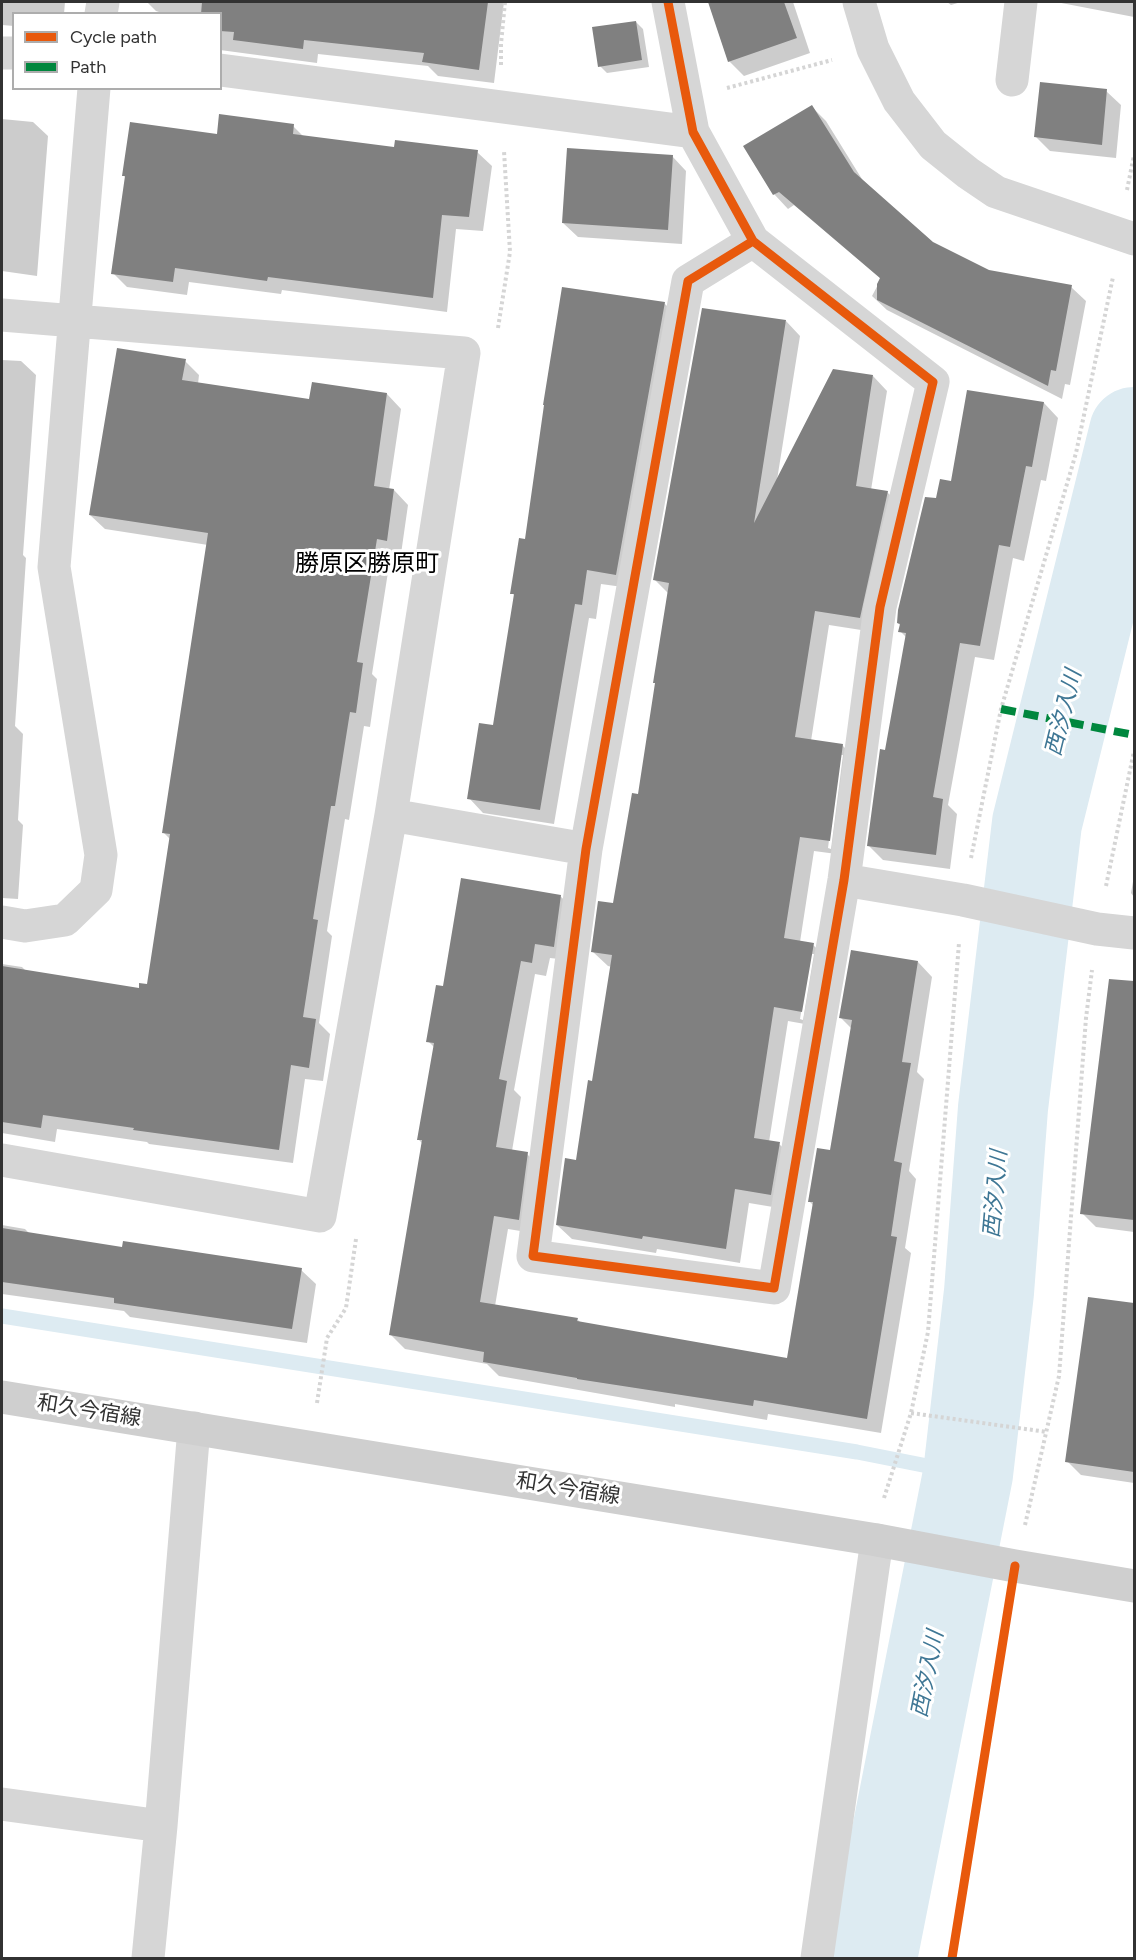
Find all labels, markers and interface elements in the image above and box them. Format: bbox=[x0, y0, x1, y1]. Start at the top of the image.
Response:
legend bbox=[12, 12, 222, 90]
text: Cycle path bbox=[70, 26, 157, 48]
text: Path bbox=[70, 56, 106, 78]
district label: 勝原区勝原町 bbox=[295, 550, 439, 578]
water label: 西汐入川 bbox=[1041, 667, 1087, 759]
water label: 西汐入川 bbox=[979, 1149, 1013, 1239]
street label: 和久今宿線 bbox=[35, 1390, 143, 1432]
street label: 和久今宿線 bbox=[514, 1468, 622, 1510]
water label: 西汐入川 bbox=[907, 1628, 949, 1720]

